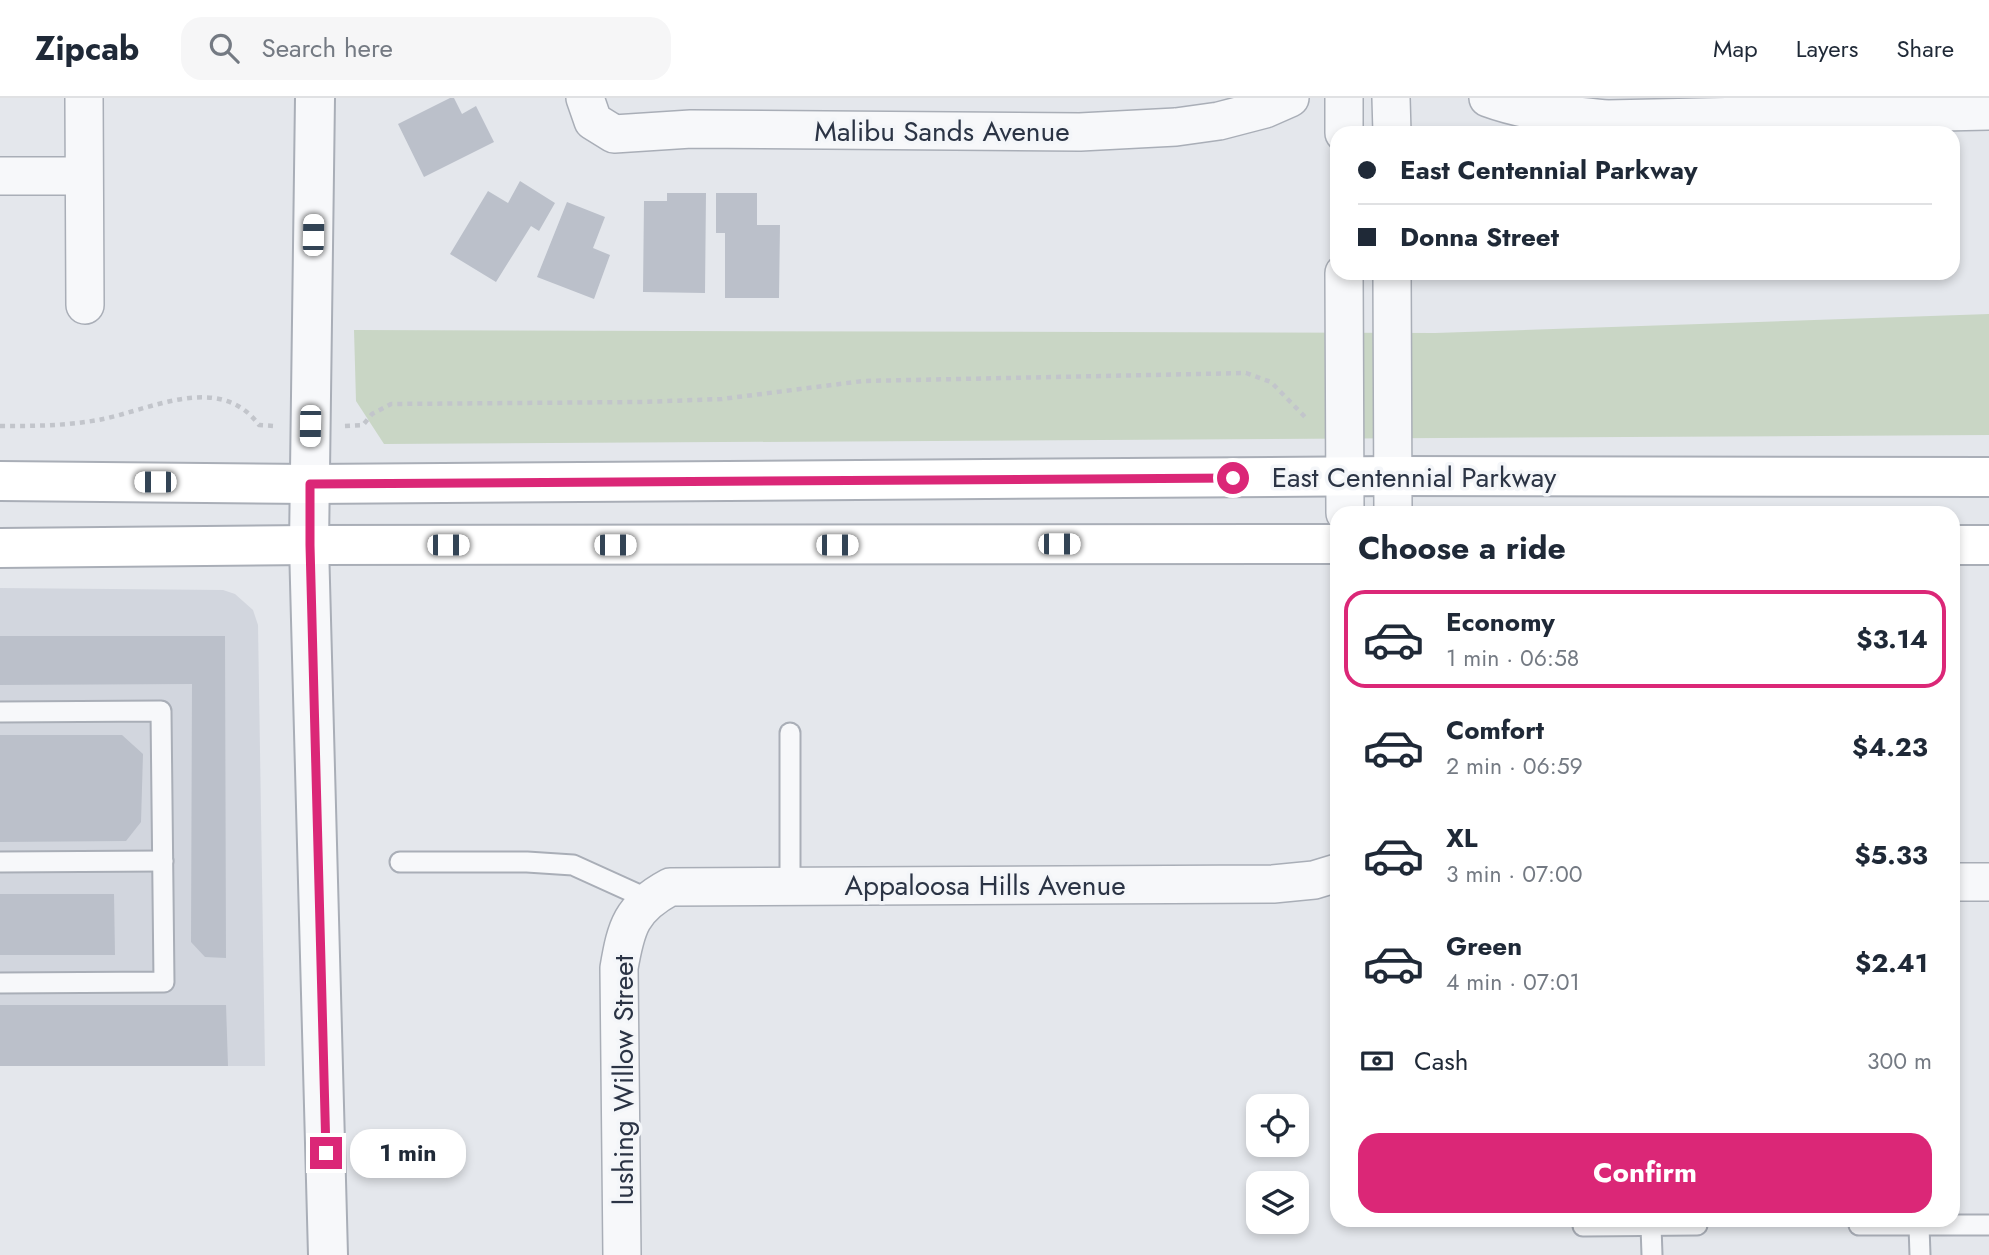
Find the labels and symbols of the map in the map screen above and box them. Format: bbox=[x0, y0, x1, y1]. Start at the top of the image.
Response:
street label: Malibu Sands Avenue bbox=[814, 111, 1070, 152]
car bbox=[303, 214, 324, 256]
car bbox=[300, 405, 321, 447]
street label: East Centennial Parkway bbox=[1272, 457, 1557, 498]
route start bbox=[1217, 462, 1249, 494]
car bbox=[135, 472, 177, 493]
car bbox=[1039, 534, 1081, 555]
car bbox=[428, 535, 470, 556]
car bbox=[595, 535, 637, 556]
car bbox=[817, 535, 859, 556]
street label: Appaloosa Hills Avenue bbox=[844, 865, 1126, 906]
street label: lushing Willow Street bbox=[603, 954, 644, 1205]
callout: 1 min bbox=[350, 1128, 466, 1178]
route end bbox=[310, 1137, 342, 1169]

